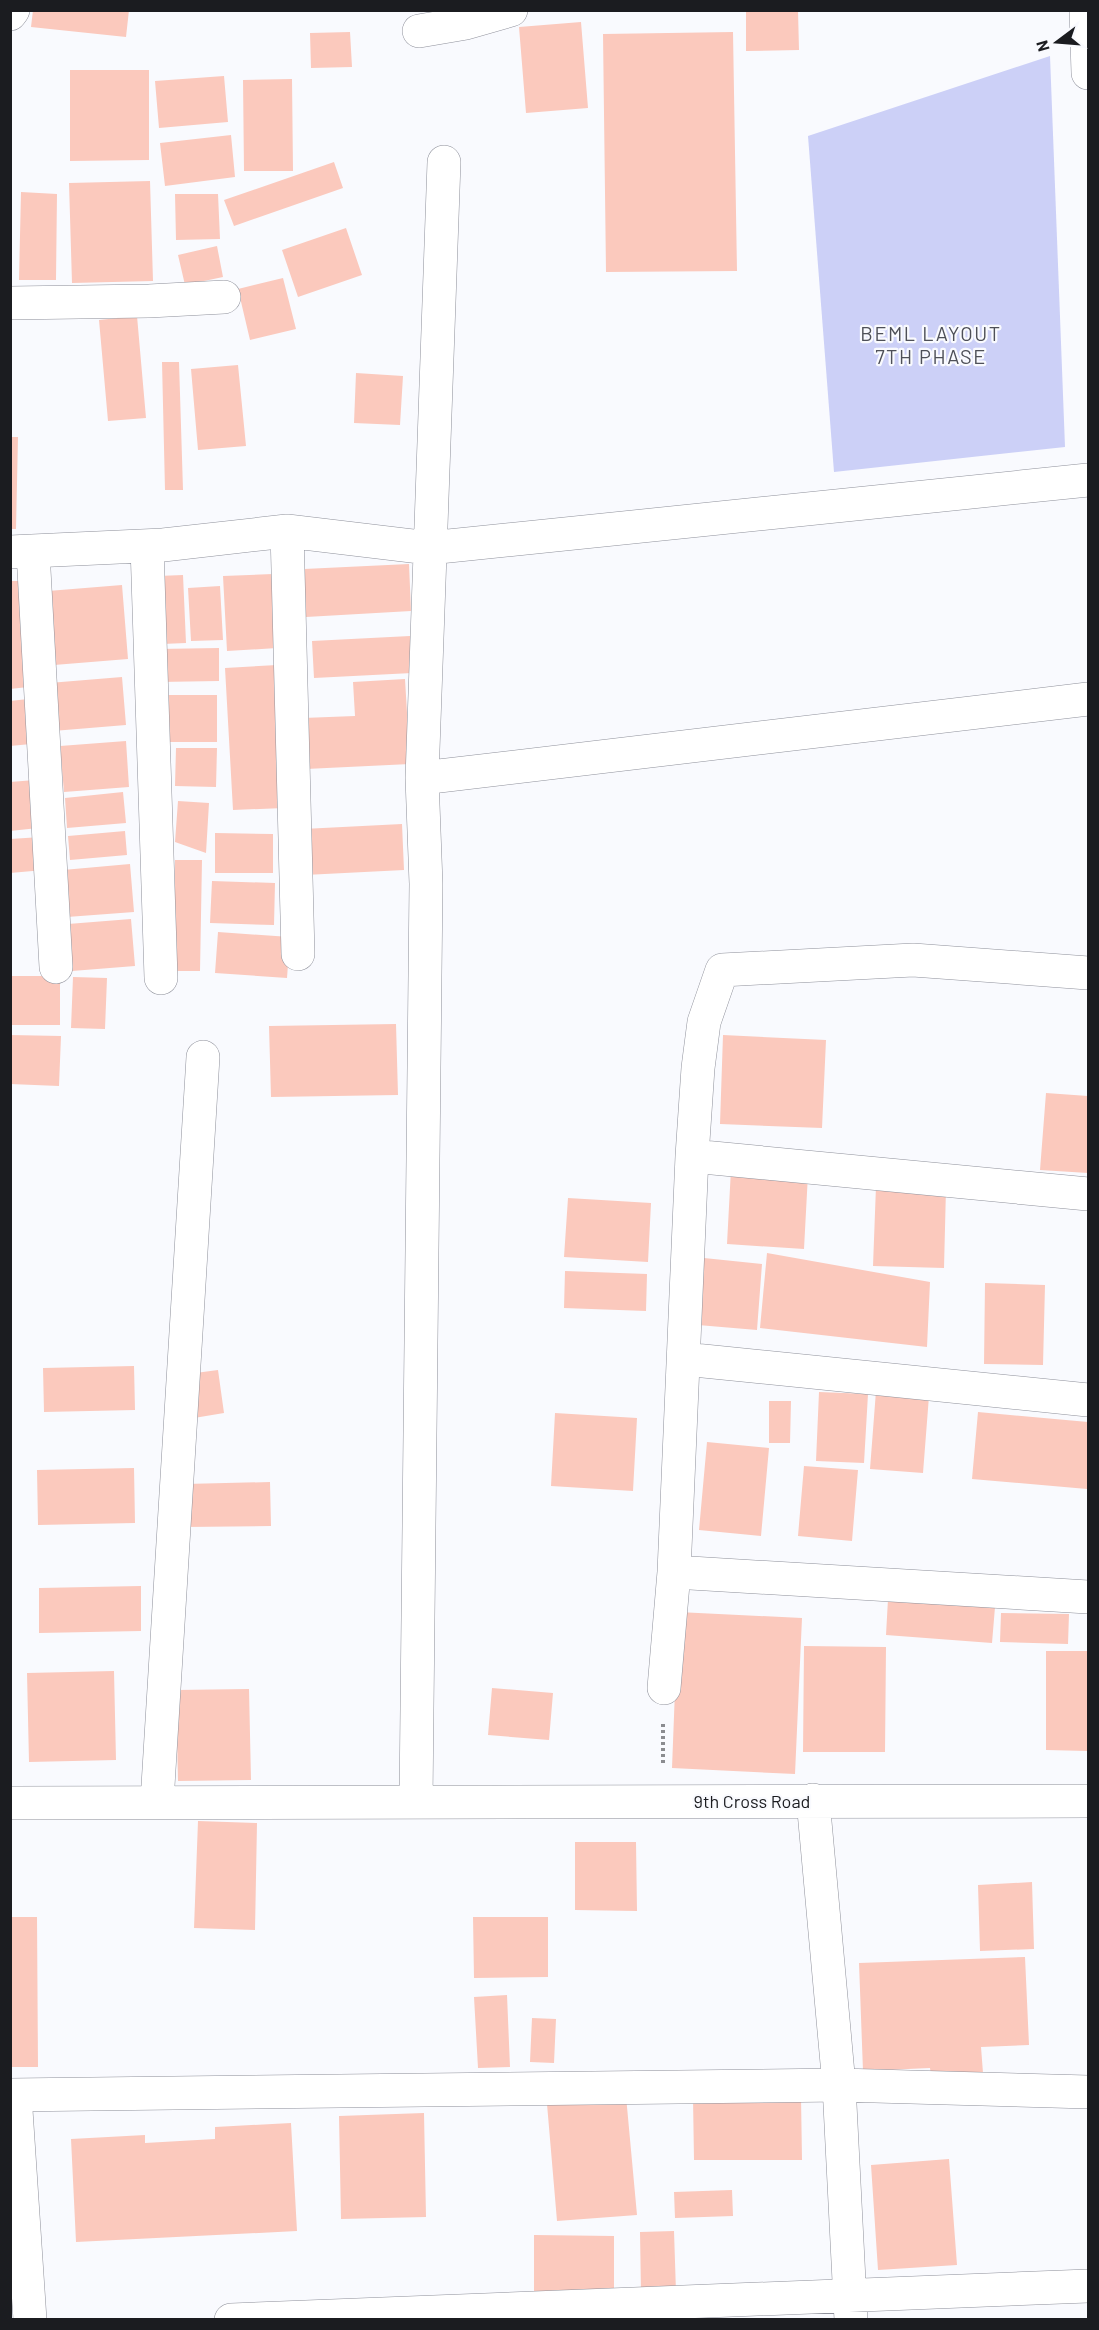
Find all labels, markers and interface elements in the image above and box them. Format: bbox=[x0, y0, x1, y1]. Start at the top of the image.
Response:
north arrow bbox=[1027, 12, 1087, 72]
text: N bbox=[1032, 39, 1053, 54]
district label: BEML LAYOUT 7TH PHASE bbox=[860, 321, 1002, 368]
street label: 9th Cross Road bbox=[694, 1790, 810, 1812]

